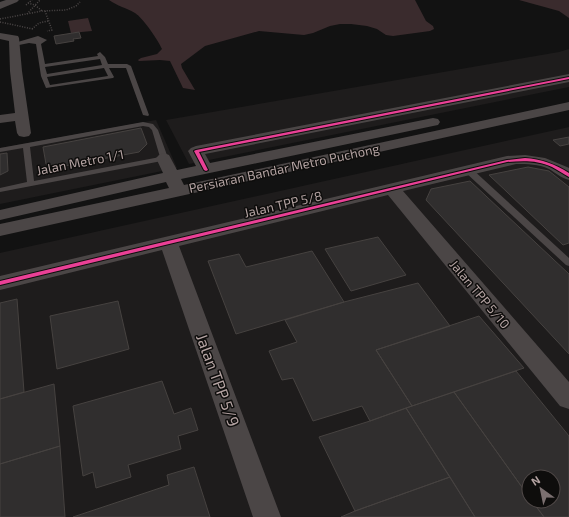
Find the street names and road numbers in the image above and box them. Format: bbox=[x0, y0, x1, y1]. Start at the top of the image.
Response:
street label: Persiaran Bandar Metro Puchong bbox=[187, 140, 381, 196]
street label: Jalan Metro 1/1 bbox=[35, 146, 125, 178]
street label: Jalan TPP 5/8 bbox=[242, 187, 324, 221]
street label: Jalan TPP 5/10 bbox=[447, 256, 513, 332]
street label: Jalan TPP 5/9 bbox=[193, 331, 244, 429]

